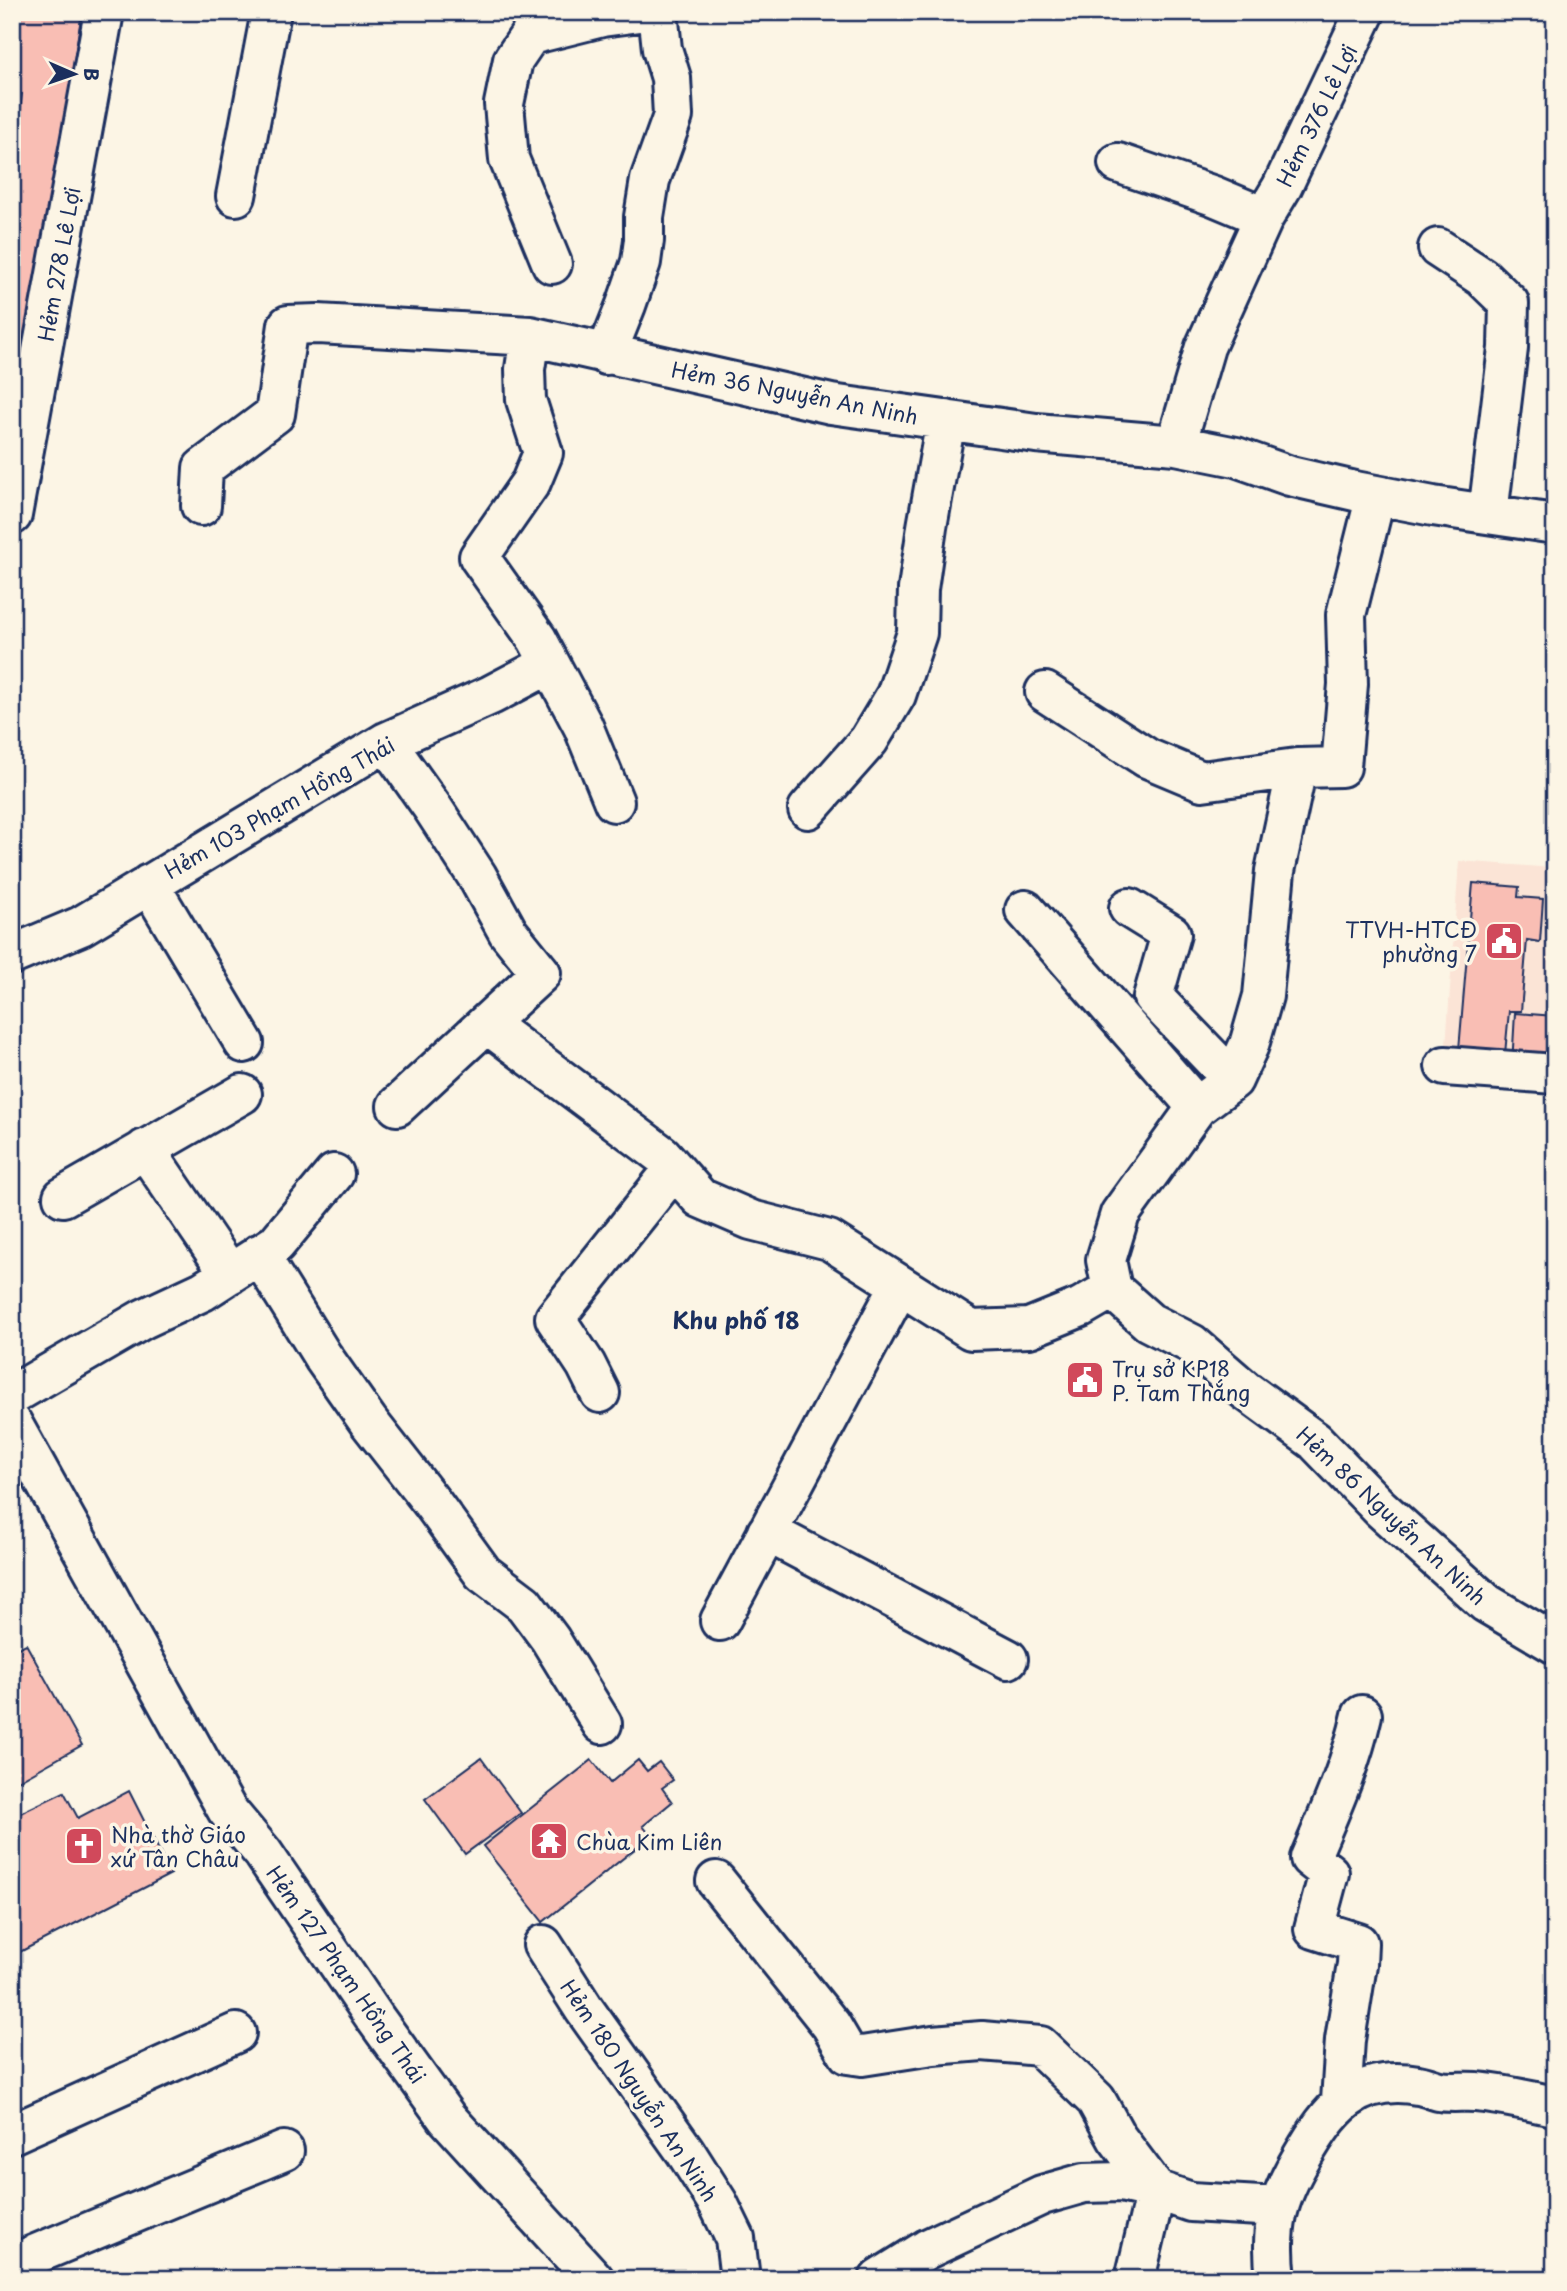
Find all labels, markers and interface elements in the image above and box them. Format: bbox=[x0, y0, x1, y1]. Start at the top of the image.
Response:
north arrow bbox=[38, 38, 108, 108]
street label: Hẻm 376 Lê Lợi bbox=[1268, 38, 1364, 192]
text: B bbox=[78, 68, 106, 82]
street label: Hẻm 278 Lê Lợi bbox=[29, 184, 87, 344]
street label: Hẻm 36 Nguyễn An Ninh bbox=[669, 352, 921, 432]
street label: Hẻm 103 Phạm Hồng Thái bbox=[158, 728, 400, 886]
place label: TTVH-HTCĐ phường 7 bbox=[1345, 913, 1477, 969]
public building icon: TTVH-HTCĐ phường 7 bbox=[1483, 920, 1525, 962]
district label: Khu phố 18 bbox=[672, 1302, 800, 1337]
place label: Trụ sở KP18 P. Tam Thắng bbox=[1112, 1352, 1250, 1408]
public building icon: Trụ sở KP18 P. Tam Thắng bbox=[1064, 1359, 1106, 1401]
street label: Hẻm 86 Nguyễn An Ninh bbox=[1290, 1418, 1494, 1612]
place label: Nhà thờ Giáo xứ Tân Châu bbox=[111, 1818, 246, 1874]
temple icon: Chùa Kim Liên bbox=[528, 1820, 570, 1862]
church icon: Nhà thờ Giáo xứ Tân Châu bbox=[63, 1825, 105, 1867]
place label: Chùa Kim Liên bbox=[576, 1825, 722, 1857]
street label: Hẻm 127 Phạm Hồng Thái bbox=[259, 1858, 435, 2090]
street label: Hẻm 180 Nguyễn An Ninh bbox=[554, 1973, 726, 2207]

